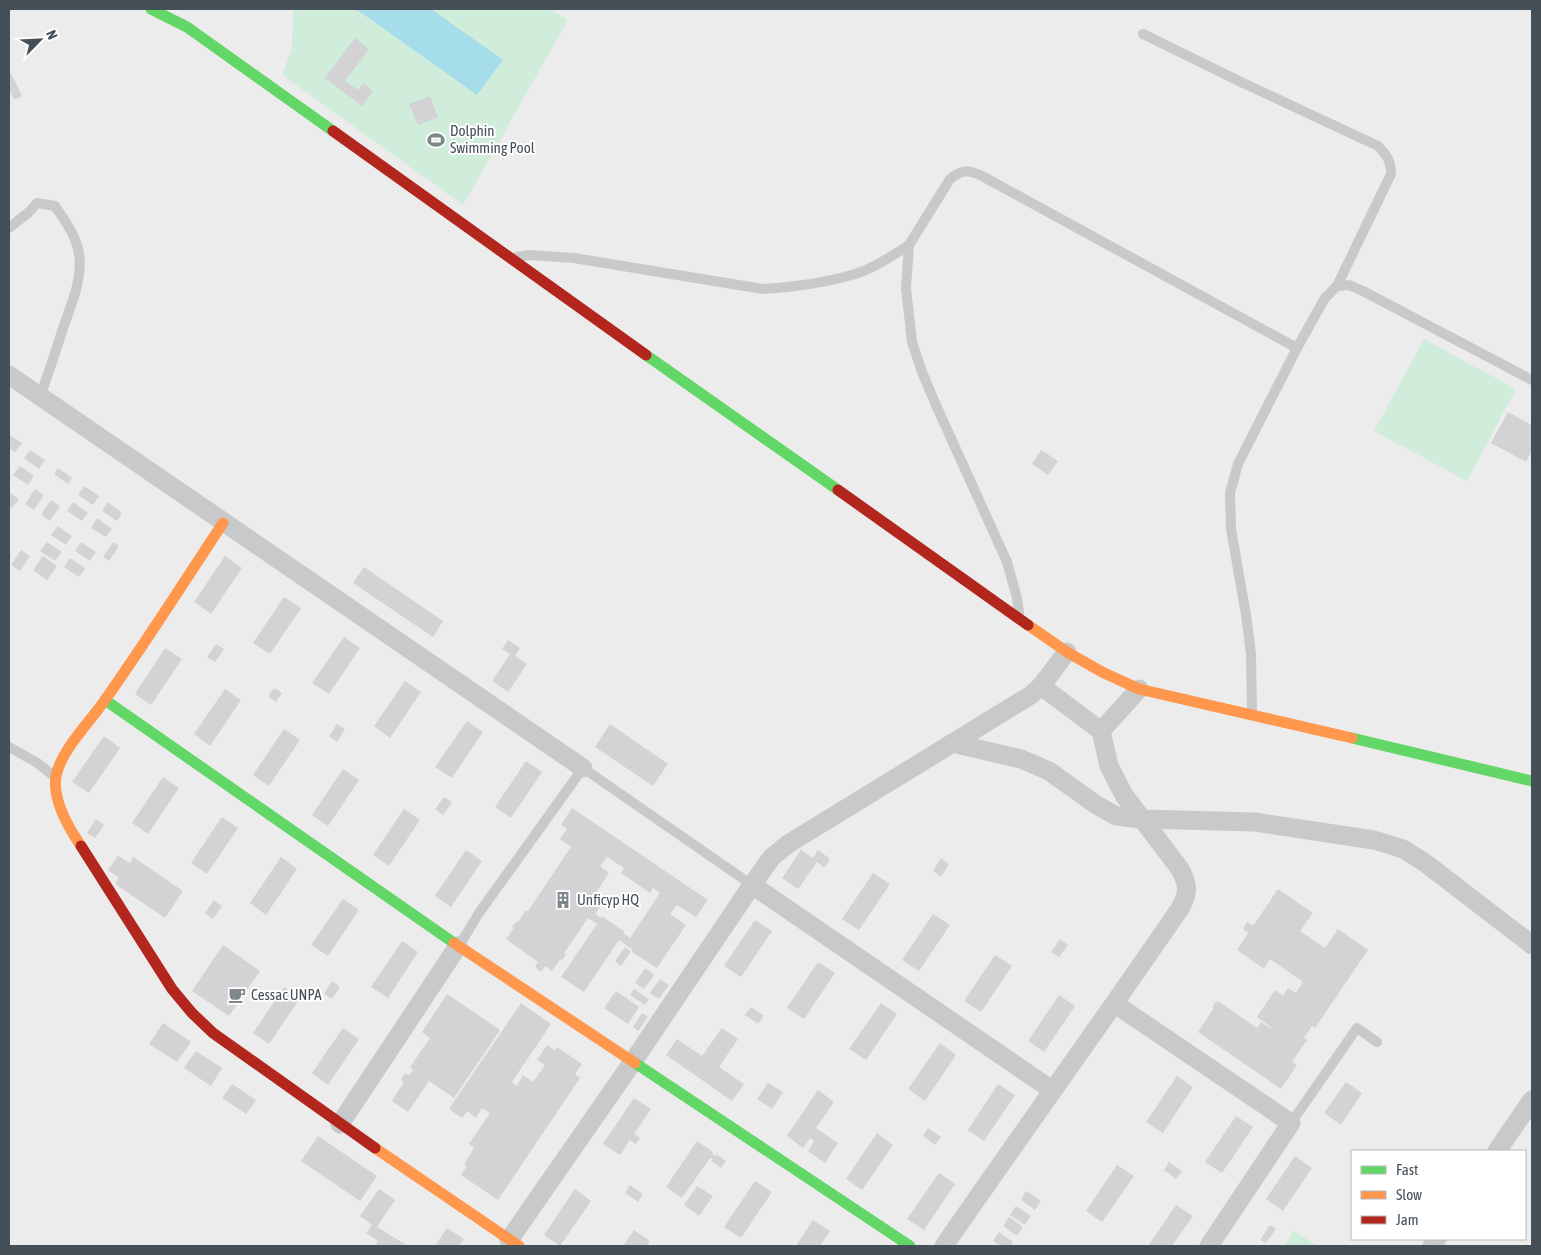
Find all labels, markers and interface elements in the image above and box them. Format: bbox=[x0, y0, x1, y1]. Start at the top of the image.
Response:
north arrow bbox=[15, 15, 65, 65]
text: N bbox=[43, 28, 61, 42]
place label: Dolphin Swimming Pool bbox=[450, 122, 535, 156]
sports icon: Dolphin Swimming Pool bbox=[426, 130, 446, 150]
building icon: Unficyp HQ bbox=[553, 890, 573, 910]
place label: Unficyp HQ bbox=[577, 891, 639, 908]
cafe icon: Cessac UNPA bbox=[227, 985, 247, 1005]
place label: Cessac UNPA bbox=[251, 986, 322, 1003]
legend bbox=[1351, 1150, 1526, 1240]
text: Fast bbox=[1396, 1161, 1418, 1178]
text: Slow bbox=[1396, 1186, 1422, 1203]
text: Jam bbox=[1396, 1211, 1419, 1228]

